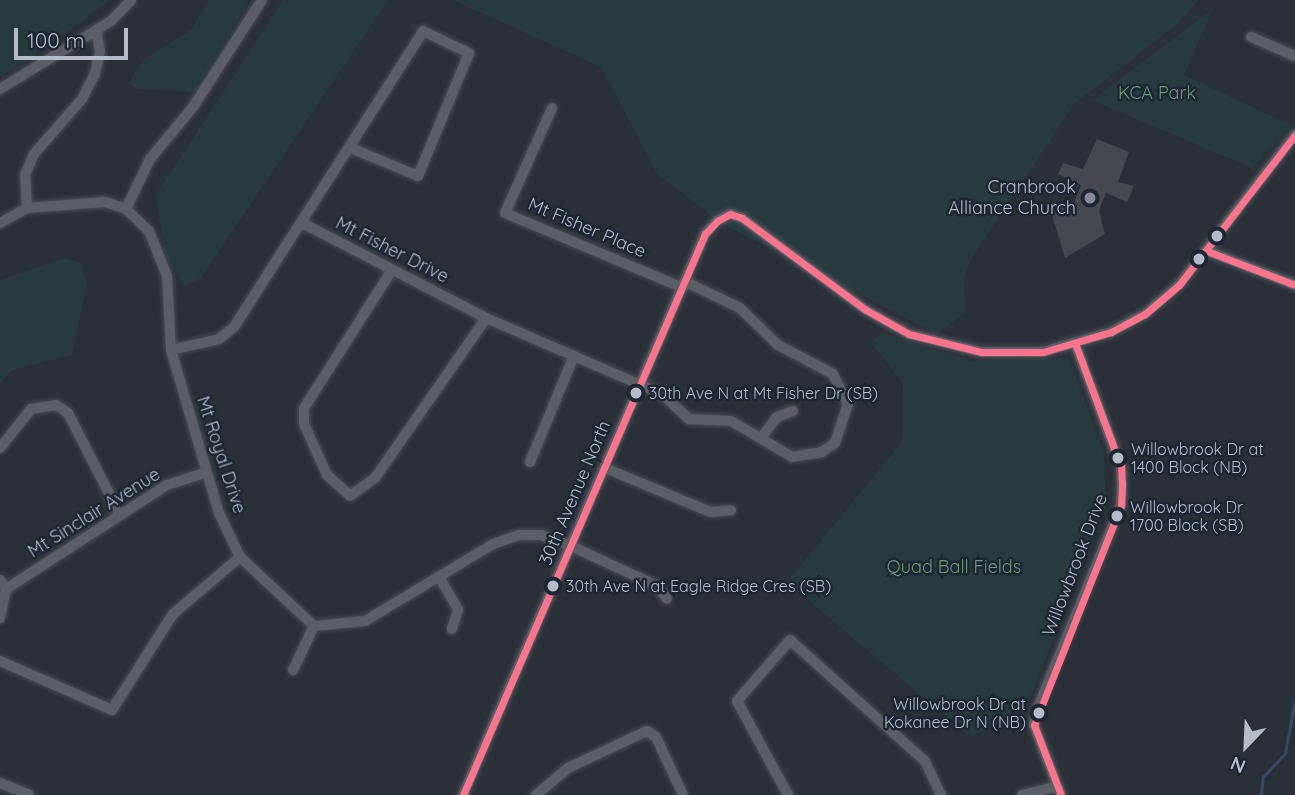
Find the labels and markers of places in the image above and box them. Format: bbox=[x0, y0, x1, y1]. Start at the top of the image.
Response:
place label: Cranbrook Alliance Church bbox=[948, 177, 1076, 220]
marker: Cranbrook Alliance Church bbox=[1082, 190, 1098, 206]
unlabelled marker bbox=[1210, 229, 1224, 243]
unlabelled marker bbox=[1192, 252, 1206, 266]
place label: 30th Ave N at Mt Fisher Dr (SB) bbox=[649, 383, 878, 403]
marker: 30th Ave N at Mt Fisher Dr (SB) bbox=[629, 386, 643, 400]
place label: Willowbrook Dr at 1400 Block (NB) bbox=[1131, 439, 1264, 477]
marker: Willowbrook Dr at 1400 Block (NB) bbox=[1111, 451, 1125, 465]
place label: Willowbrook Dr 1700 Block (SB) bbox=[1130, 497, 1244, 535]
marker: Willowbrook Dr 1700 Block (SB) bbox=[1110, 509, 1124, 523]
place label: 30th Ave N at Eagle Ridge Cres (SB) bbox=[566, 576, 831, 596]
marker: 30th Ave N at Eagle Ridge Cres (SB) bbox=[546, 579, 560, 593]
place label: Willowbrook Dr at Kokanee Dr N (NB) bbox=[884, 694, 1026, 732]
marker: Willowbrook Dr at Kokanee Dr N (NB) bbox=[1032, 706, 1046, 720]

